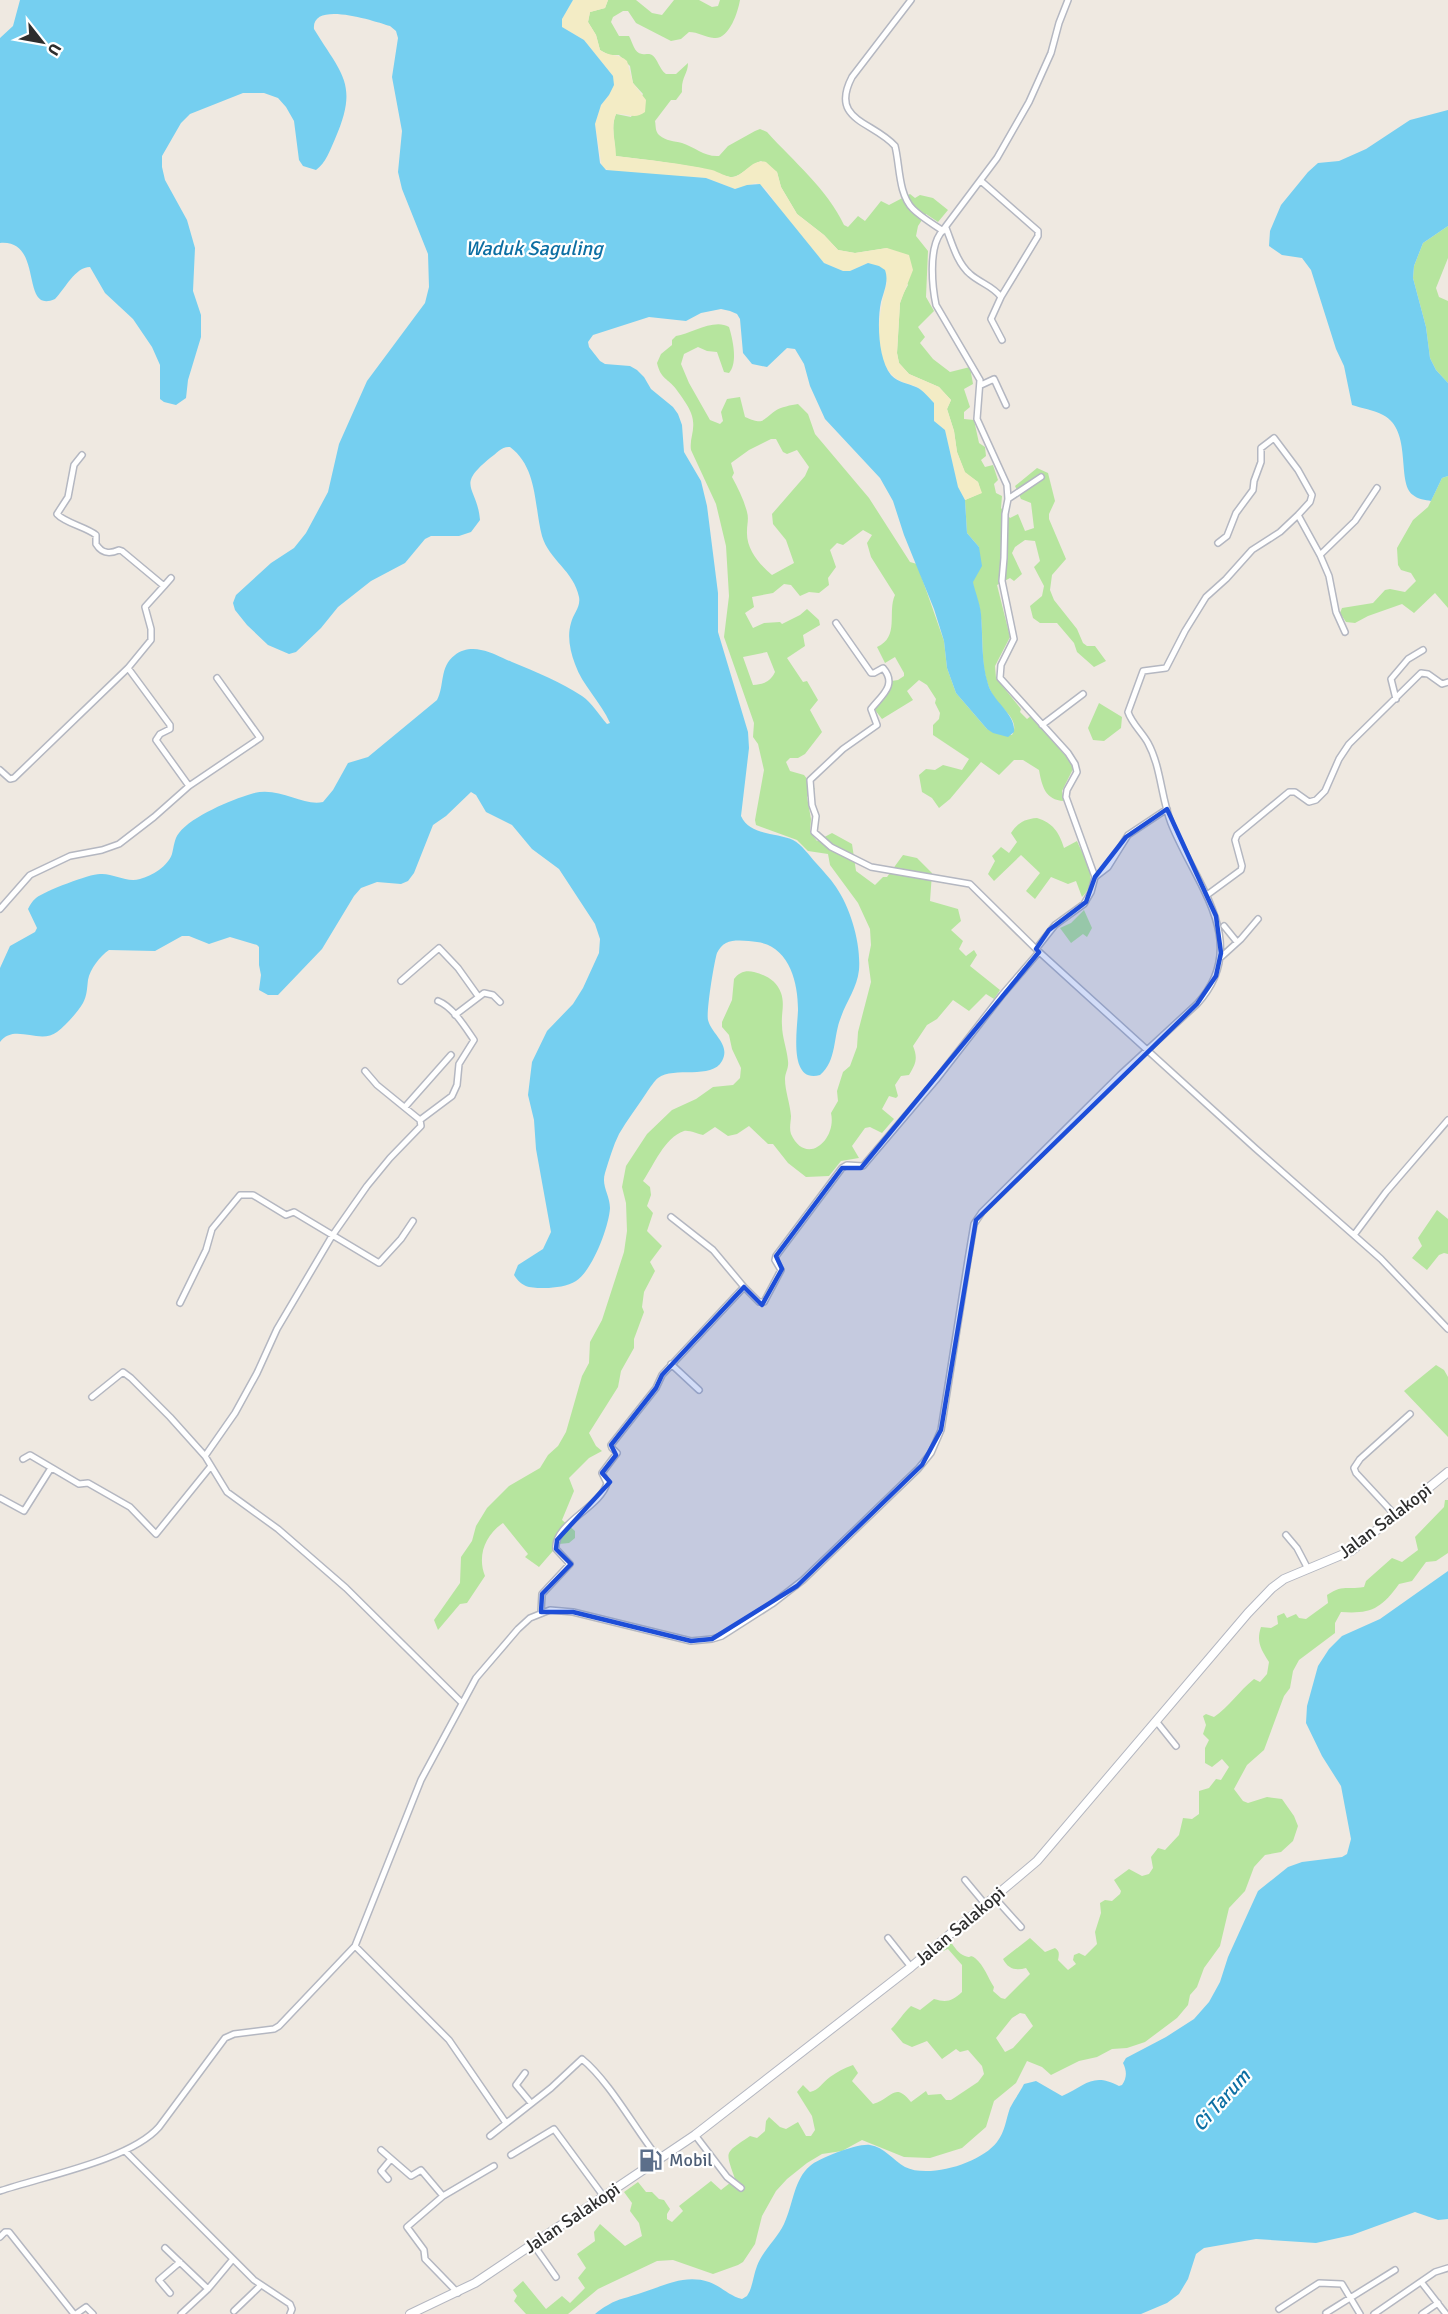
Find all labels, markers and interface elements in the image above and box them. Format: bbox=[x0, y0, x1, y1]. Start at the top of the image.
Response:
north arrow bbox=[12, 12, 72, 72]
text: U bbox=[43, 39, 65, 59]
water label: Waduk Saguling bbox=[465, 236, 604, 261]
street label: Jalan Salakopi bbox=[1334, 1479, 1436, 1563]
street label: Jalan Salakopi bbox=[910, 1882, 1010, 1970]
water label: Ci Tarum bbox=[1187, 2063, 1256, 2136]
fuel station icon: Mobil bbox=[638, 2147, 664, 2173]
place label: Mobil bbox=[669, 2149, 713, 2171]
street label: Jalan Salakopi bbox=[520, 2178, 624, 2258]

